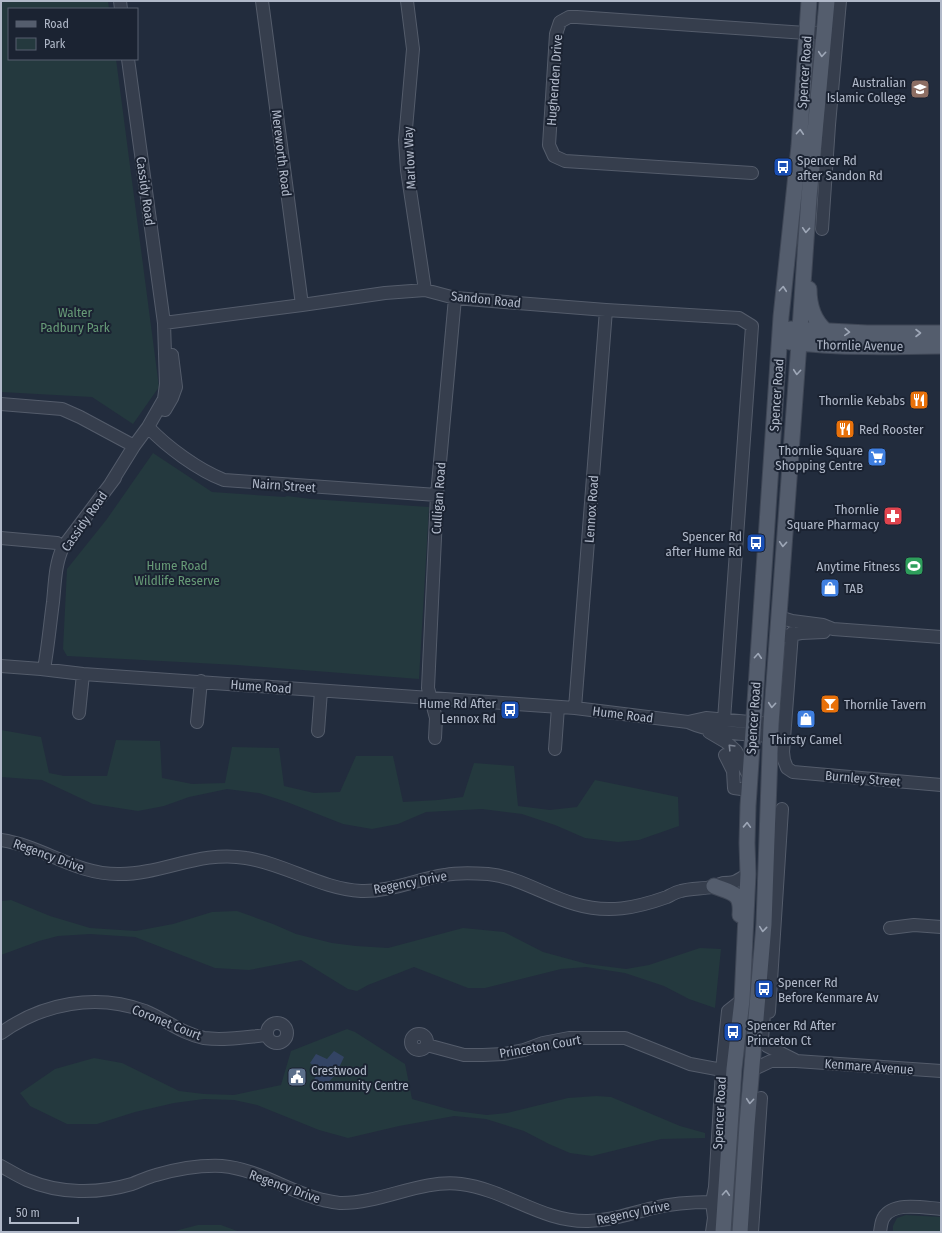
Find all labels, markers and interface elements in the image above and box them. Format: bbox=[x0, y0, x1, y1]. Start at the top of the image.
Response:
legend bbox=[8, 8, 138, 60]
text: Road bbox=[44, 17, 69, 31]
street label: Hughenden Drive bbox=[544, 34, 565, 126]
street label: Spencer Road bbox=[794, 35, 815, 109]
text: Park bbox=[44, 37, 66, 51]
one-way arrow bbox=[818, 51, 827, 57]
place label: Australian Islamic College bbox=[827, 75, 906, 105]
school or university icon: Australian Islamic College bbox=[909, 78, 931, 100]
street label: Mereworth Road bbox=[269, 109, 294, 197]
street label: Marlow Way bbox=[400, 126, 419, 190]
one-way arrow bbox=[795, 129, 804, 135]
place label: Spencer Rd after Sandon Rd bbox=[797, 153, 883, 183]
street label: Cassidy Road bbox=[133, 155, 158, 227]
bus stop icon: Spencer Rd after Sandon Rd bbox=[772, 156, 794, 178]
one-way arrow bbox=[802, 227, 811, 233]
one-way arrow bbox=[779, 286, 788, 292]
street label: Sandon Road bbox=[450, 288, 522, 311]
park label: Walter Padbury Park bbox=[40, 305, 111, 335]
one-way arrow bbox=[844, 328, 850, 337]
one-way arrow bbox=[915, 329, 921, 337]
street label: Thornlie Avenue bbox=[817, 337, 903, 354]
street label: Spencer Road bbox=[766, 358, 787, 432]
one-way arrow bbox=[793, 369, 802, 375]
restaurant icon: Thornlie Kebabs bbox=[908, 389, 930, 411]
place label: Thornlie Kebabs bbox=[819, 393, 905, 408]
restaurant icon: Red Rooster bbox=[834, 418, 856, 440]
place label: Red Rooster bbox=[859, 422, 924, 437]
place label: Thornlie Square Shopping Centre bbox=[775, 443, 863, 473]
supermarket icon: Thornlie Square Shopping Centre bbox=[866, 446, 888, 468]
street label: Culligan Road bbox=[428, 461, 449, 535]
street label: Lennox Road bbox=[582, 475, 601, 543]
street label: Nairn Street bbox=[252, 476, 317, 495]
street label: Cassidy Road bbox=[58, 488, 111, 554]
place label: Thornlie Square Pharmacy bbox=[787, 502, 879, 532]
pharmacy icon: Thornlie Square Pharmacy bbox=[882, 505, 904, 527]
place label: Spencer Rd after Hume Rd bbox=[666, 529, 742, 559]
bus stop icon: Spencer Rd after Hume Rd bbox=[745, 532, 767, 554]
one-way arrow bbox=[779, 541, 788, 547]
sports icon: Anytime Fitness bbox=[903, 555, 925, 577]
park label: Hume Road Wildlife Reserve bbox=[134, 558, 220, 588]
place label: Anytime Fitness bbox=[817, 559, 900, 574]
shop icon: TAB bbox=[819, 577, 841, 599]
place label: TAB bbox=[844, 581, 863, 596]
one-way arrow bbox=[753, 653, 762, 659]
street label: Hume Road bbox=[230, 677, 292, 696]
street label: Spencer Road bbox=[743, 681, 764, 755]
bar icon: Thornlie Tavern bbox=[819, 693, 841, 715]
place label: Hume Rd After Lennox Rd bbox=[419, 696, 496, 726]
place label: Thornlie Tavern bbox=[844, 697, 926, 712]
bus stop icon: Hume Rd After Lennox Rd bbox=[499, 699, 521, 721]
one-way arrow bbox=[768, 702, 777, 708]
street label: Hume Road bbox=[592, 703, 654, 726]
shop icon: Thirsty Camel bbox=[795, 708, 817, 730]
place label: Thirsty Camel bbox=[770, 732, 842, 747]
one-way arrow bbox=[728, 744, 736, 752]
street label: Burnley Street bbox=[825, 768, 902, 789]
one-way arrow bbox=[743, 822, 751, 828]
street label: Regency Drive bbox=[11, 836, 86, 875]
street label: Regency Drive bbox=[372, 868, 448, 897]
one-way arrow bbox=[759, 926, 768, 932]
place label: Spencer Rd Before Kenmare Av bbox=[778, 975, 879, 1005]
bus stop icon: Spencer Rd Before Kenmare Av bbox=[753, 978, 775, 1000]
street label: Coronet Court bbox=[130, 1002, 204, 1043]
place label: Spencer Rd After Princeton Ct bbox=[747, 1018, 836, 1048]
bus stop icon: Spencer Rd After Princeton Ct bbox=[722, 1021, 744, 1043]
street label: Princeton Court bbox=[498, 1032, 583, 1061]
street label: Kenmare Avenue bbox=[824, 1056, 914, 1077]
place label: Crestwood Community Centre bbox=[311, 1063, 409, 1093]
public building icon: Crestwood Community Centre bbox=[286, 1066, 308, 1088]
street label: Spencer Road bbox=[710, 1076, 729, 1150]
one-way arrow bbox=[745, 1098, 754, 1104]
street label: Regency Drive bbox=[247, 1167, 322, 1206]
one-way arrow bbox=[722, 1190, 730, 1196]
street label: Regency Drive bbox=[595, 1197, 671, 1228]
scale bar bbox=[10, 1199, 78, 1225]
text: 50 m bbox=[16, 1206, 40, 1220]

